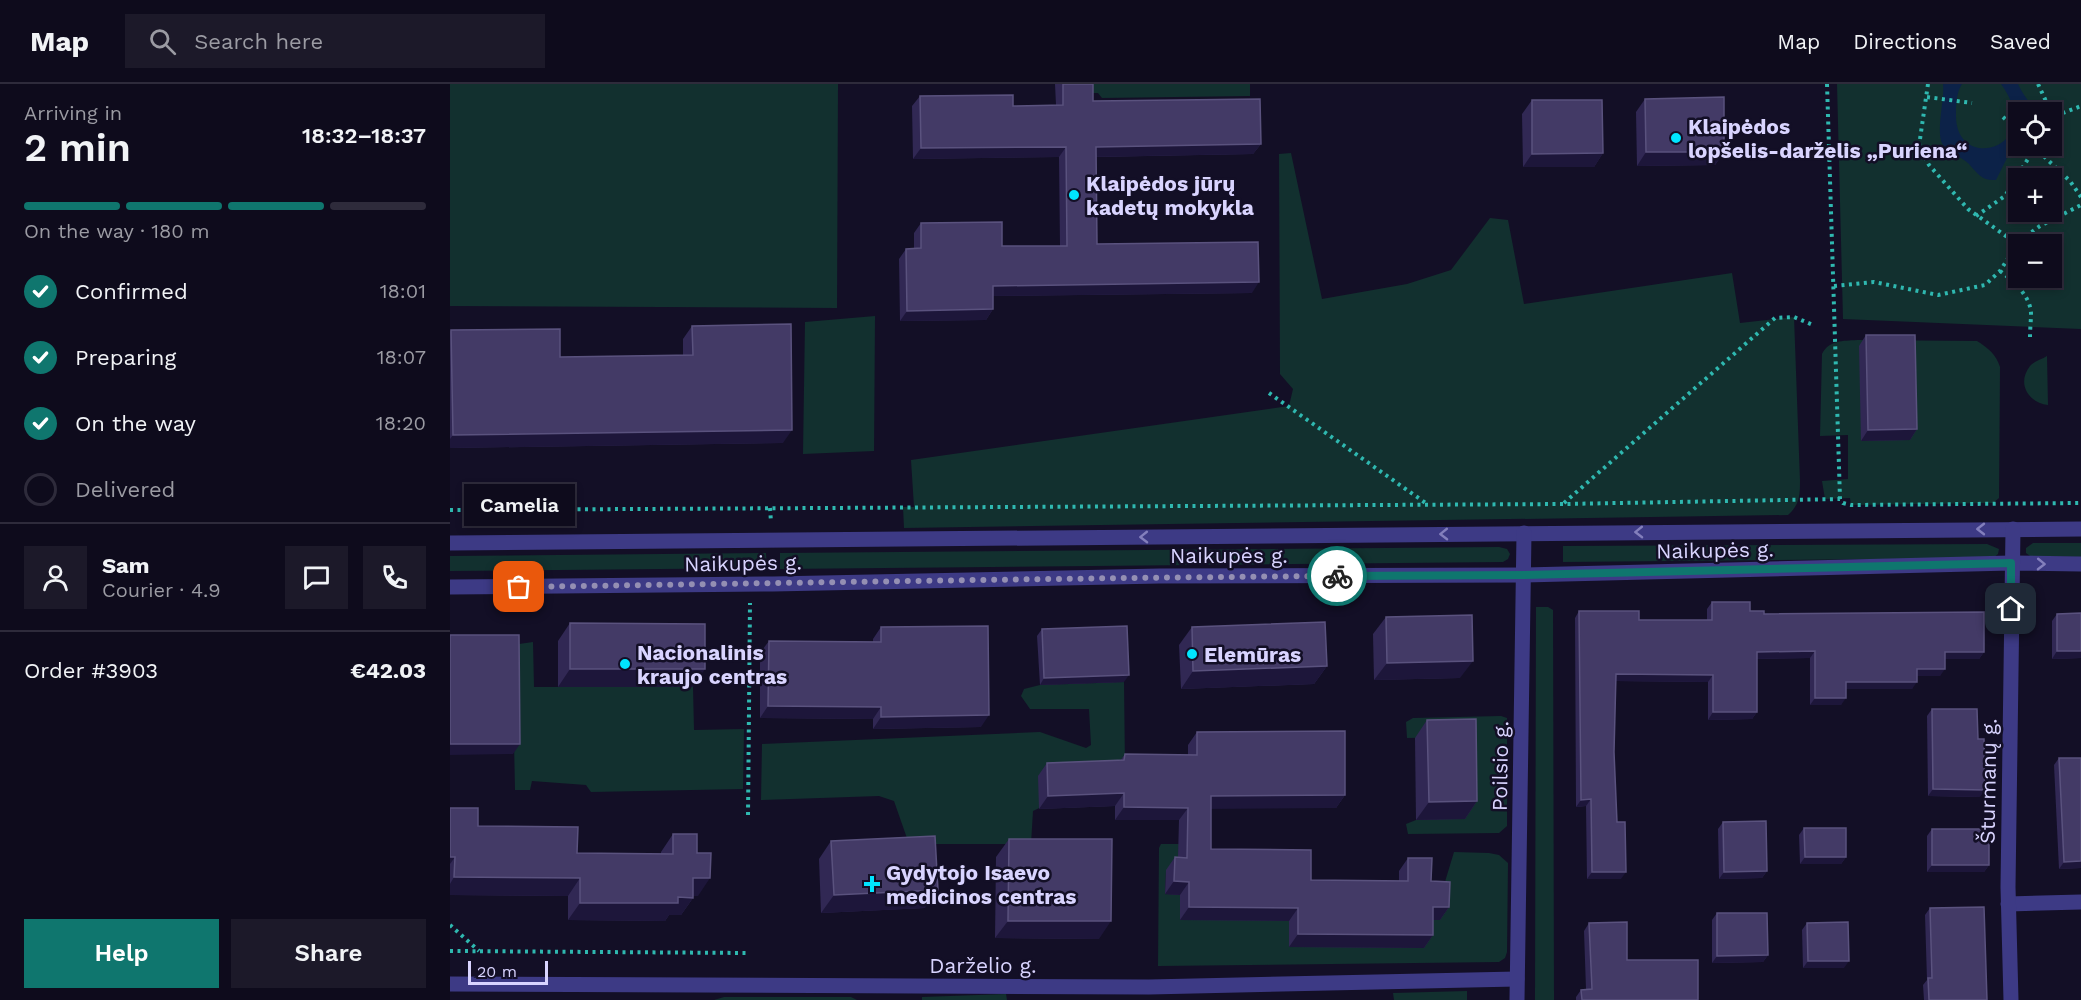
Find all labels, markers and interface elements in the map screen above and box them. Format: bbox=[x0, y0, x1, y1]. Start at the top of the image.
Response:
search box bbox=[125, 14, 545, 68]
text: Map bbox=[30, 25, 89, 58]
icon: search bbox=[146, 25, 179, 58]
text: Search here bbox=[194, 29, 323, 54]
text: Map bbox=[1777, 29, 1820, 54]
text: Directions bbox=[1853, 29, 1957, 54]
text: Saved bbox=[1990, 29, 2051, 54]
text: Arriving in bbox=[24, 101, 122, 125]
map controls bbox=[2008, 102, 2062, 288]
button: locate bbox=[2008, 102, 2062, 156]
place label: Klaipėdos lopšelis-darželis „Puriena“ bbox=[1688, 114, 1968, 163]
text: 18:32–18:37 bbox=[302, 123, 426, 148]
text: 2 min bbox=[24, 125, 131, 170]
marker: Klaipėdos lopšelis-darželis „Puriena“ bbox=[1669, 131, 1683, 145]
button: + bbox=[2008, 168, 2062, 222]
place label: Klaipėdos jūrų kadetų mokykla bbox=[1086, 171, 1255, 220]
marker: Klaipėdos jūrų kadetų mokykla bbox=[1067, 188, 1081, 202]
text: On the way · 180 m bbox=[24, 219, 210, 243]
button: − bbox=[2008, 234, 2062, 288]
icon: check bbox=[24, 275, 57, 308]
text: Confirmed bbox=[75, 279, 188, 304]
text: 18:01 bbox=[380, 279, 426, 303]
icon: check bbox=[24, 341, 57, 374]
text: Preparing bbox=[75, 345, 176, 370]
text: 18:07 bbox=[377, 345, 426, 369]
icon: check bbox=[24, 407, 57, 440]
text: On the way bbox=[75, 411, 196, 436]
text: 18:20 bbox=[376, 411, 426, 435]
text: Delivered bbox=[75, 477, 175, 502]
callout: Camelia bbox=[464, 485, 574, 527]
text: Camelia bbox=[480, 493, 559, 517]
one-way arrow bbox=[1976, 523, 1985, 536]
one-way arrow bbox=[1634, 526, 1643, 538]
one-way arrow bbox=[1439, 528, 1448, 540]
one-way arrow bbox=[1139, 531, 1148, 543]
street label: Naikupės g. bbox=[1656, 536, 1774, 564]
street label: Naikupės g. bbox=[1170, 543, 1288, 568]
button: person bbox=[24, 546, 87, 609]
button: chat bbox=[285, 546, 348, 609]
button: phone bbox=[363, 546, 426, 609]
courier bbox=[1307, 546, 1367, 606]
street label: Naikupės g. bbox=[684, 549, 802, 577]
text: Sam bbox=[102, 553, 150, 578]
one-way arrow bbox=[2037, 557, 2046, 570]
icon: bike bbox=[1321, 560, 1354, 593]
pin bbox=[493, 561, 544, 612]
icon: bag bbox=[502, 570, 535, 603]
text: Courier · 4.9 bbox=[102, 578, 221, 602]
pin bbox=[1985, 583, 2036, 634]
icon: home bbox=[1994, 592, 2027, 625]
place label: Nacionalinis kraujo centras bbox=[637, 640, 787, 689]
place label: Elemūras bbox=[1204, 642, 1301, 667]
marker: Elemūras bbox=[1185, 647, 1199, 661]
marker: Nacionalinis kraujo centras bbox=[618, 657, 632, 671]
text: Order #3903 bbox=[24, 658, 158, 683]
text: €42.03 bbox=[350, 658, 426, 683]
street label: Šturmanų g. bbox=[1974, 718, 2002, 844]
street label: Poilsio g. bbox=[1487, 721, 1513, 811]
place label: Gydytojo Isaevo medicinos centras bbox=[886, 860, 1076, 909]
marker: Gydytojo Isaevo medicinos centras bbox=[863, 875, 881, 893]
button: Help bbox=[24, 919, 219, 988]
button: Share bbox=[231, 919, 426, 988]
street label: Darželio g. bbox=[929, 953, 1037, 978]
scale bar bbox=[468, 958, 548, 986]
text: 20 m bbox=[477, 962, 517, 981]

